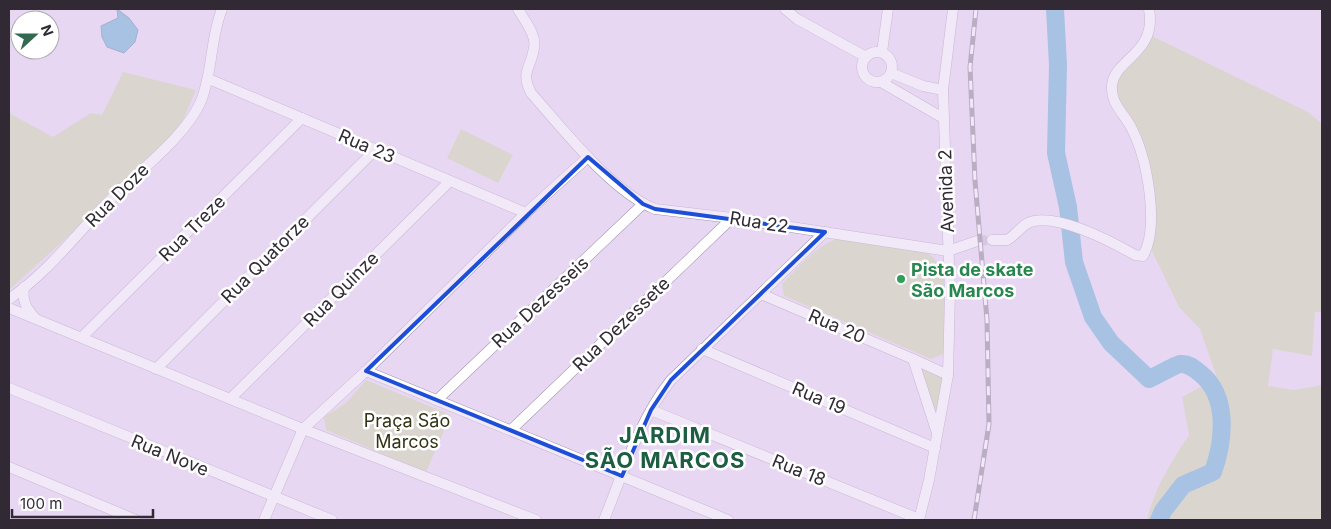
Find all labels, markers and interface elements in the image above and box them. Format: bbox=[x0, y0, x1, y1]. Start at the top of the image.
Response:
north arrow bbox=[10, 10, 60, 60]
text: N bbox=[38, 22, 57, 38]
street label: Rua 23 bbox=[336, 125, 398, 167]
street label: Avenida 2 bbox=[934, 149, 958, 233]
street label: Rua Doze bbox=[81, 159, 153, 231]
street label: Rua Treze bbox=[155, 191, 229, 265]
street label: Rua 22 bbox=[728, 207, 790, 237]
street label: Rua Quatorze bbox=[217, 211, 313, 307]
street label: Rua Quinze bbox=[299, 247, 383, 331]
street label: Rua Dezesseis bbox=[487, 252, 593, 352]
place label: Pista de skate São Marcos bbox=[911, 259, 1034, 301]
street label: Rua Dezessete bbox=[568, 273, 674, 375]
marker: Pista de skate São Marcos bbox=[895, 273, 907, 285]
street label: Rua 20 bbox=[805, 305, 869, 347]
street label: Rua 19 bbox=[789, 377, 849, 419]
park label: Praça São Marcos bbox=[364, 410, 450, 452]
district label: JARDIM SÃO MARCOS bbox=[585, 422, 745, 473]
street label: Rua Nove bbox=[128, 430, 212, 480]
street label: Rua 18 bbox=[769, 450, 829, 490]
scale bar bbox=[12, 486, 154, 518]
text: 100 m bbox=[20, 494, 62, 513]

